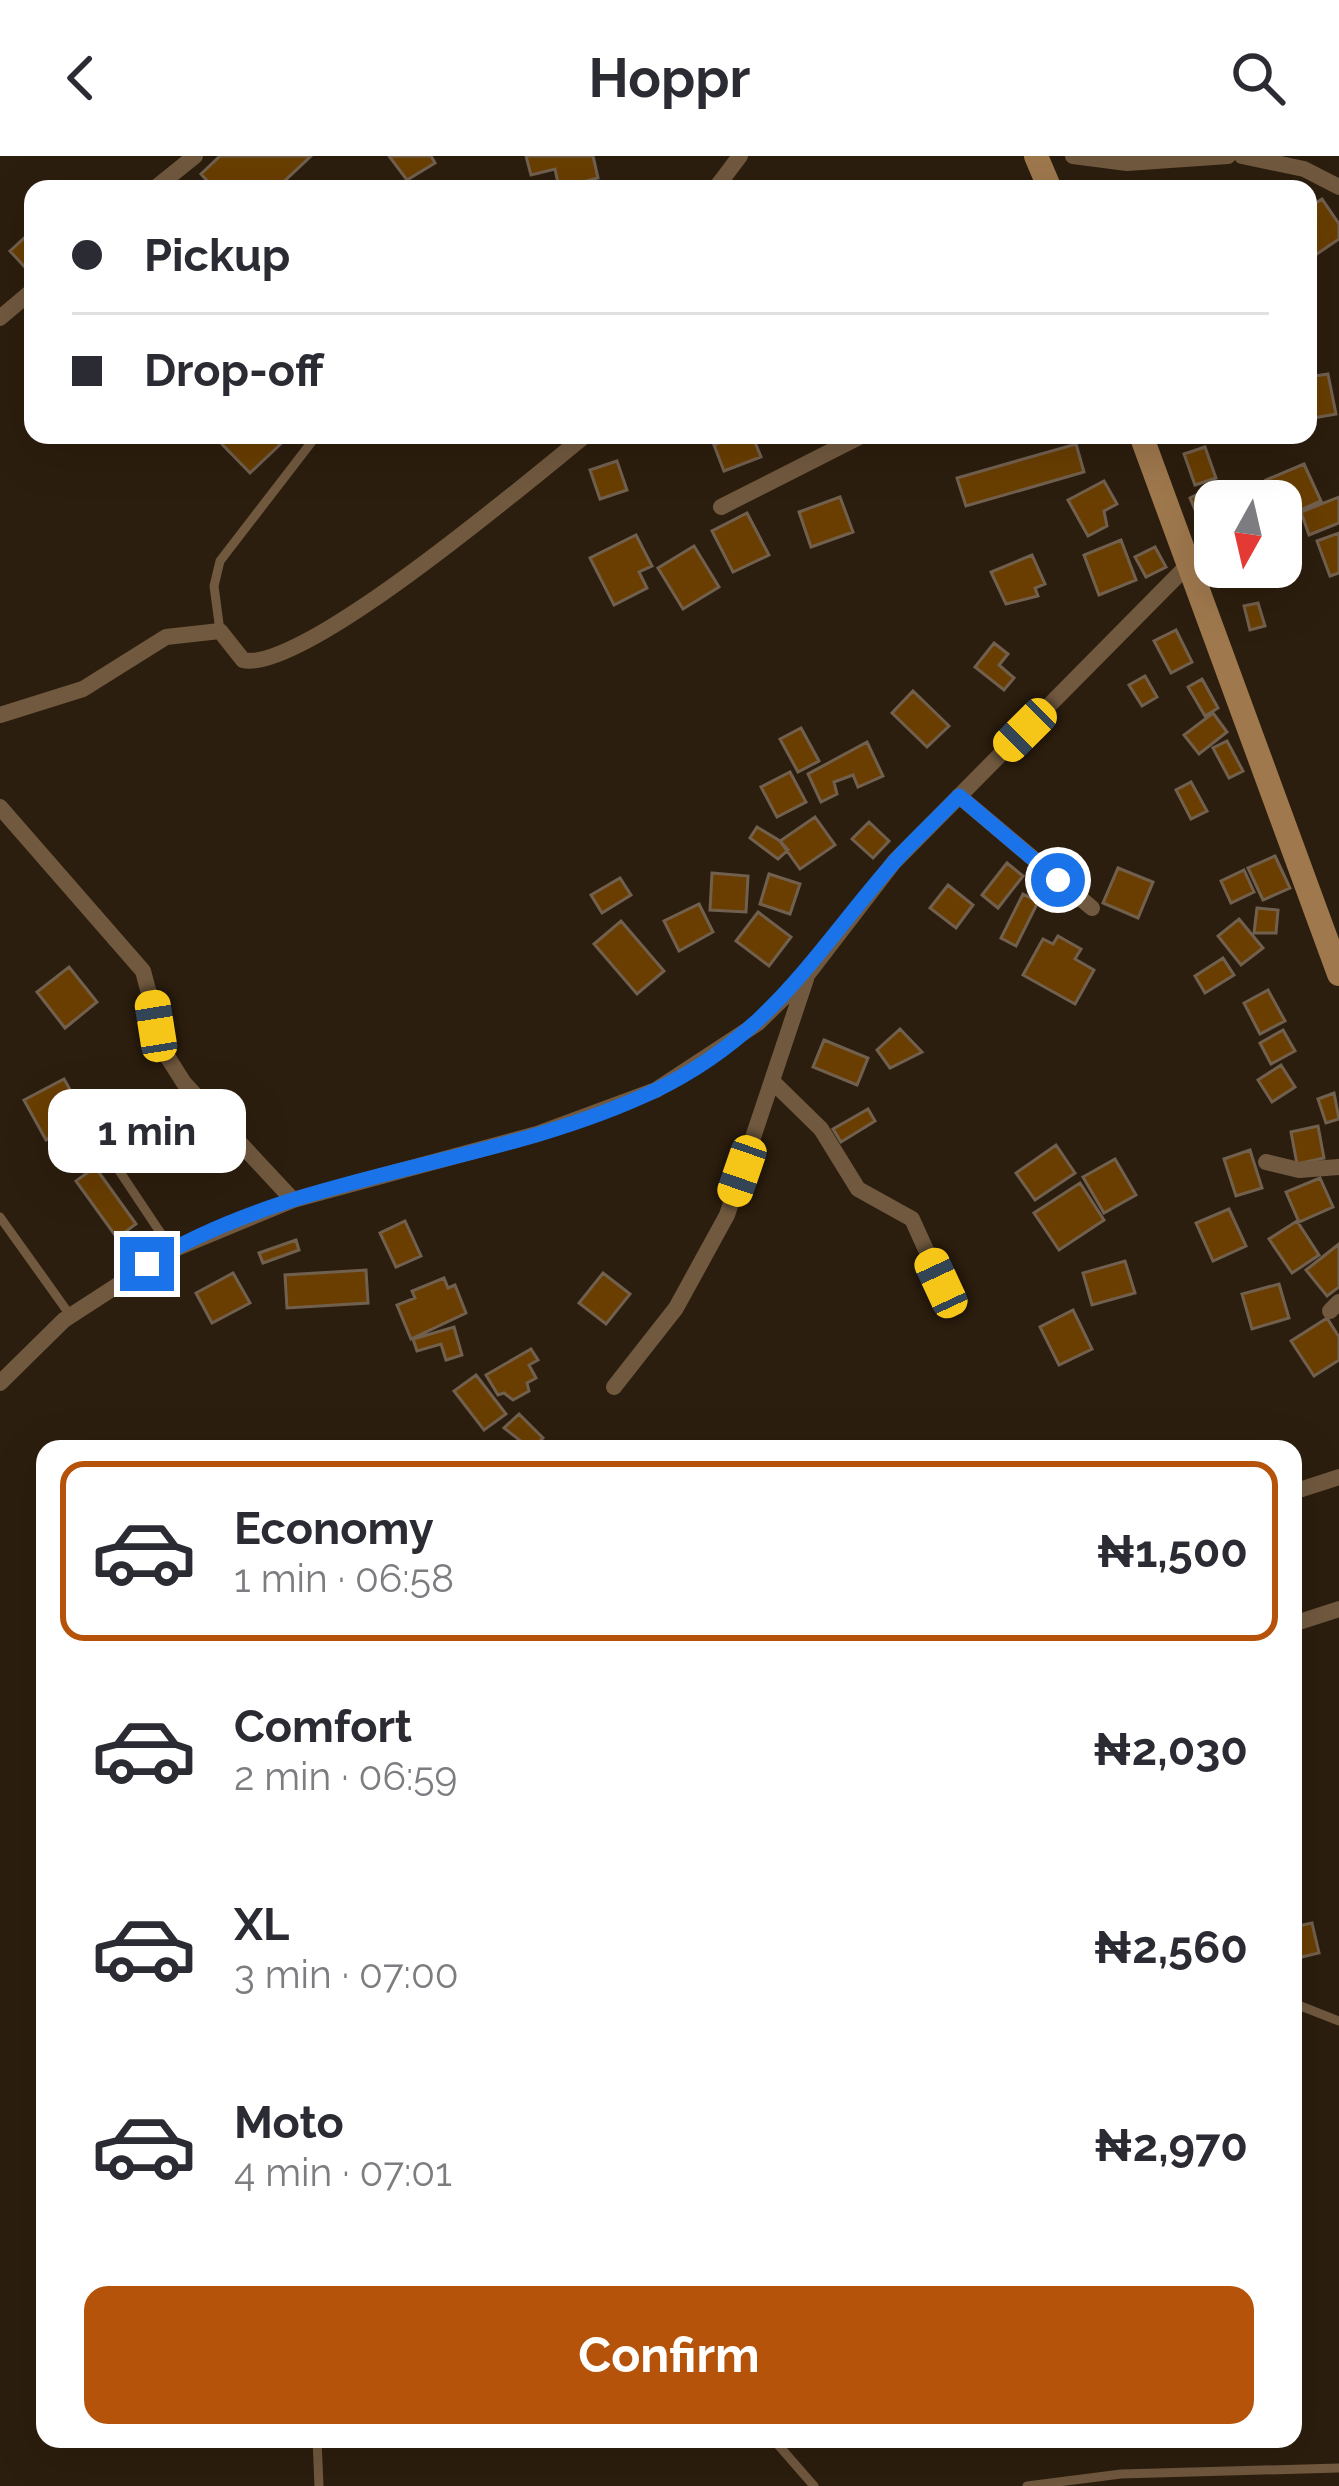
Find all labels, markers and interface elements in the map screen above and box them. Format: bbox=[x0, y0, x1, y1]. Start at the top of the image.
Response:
icon: back bbox=[48, 45, 114, 111]
icon: search bbox=[1225, 45, 1291, 111]
text: Hoppr bbox=[589, 46, 750, 110]
text: Pickup bbox=[144, 229, 290, 282]
text: Drop-off bbox=[144, 344, 324, 397]
north arrow bbox=[1194, 480, 1302, 588]
map controls bbox=[1194, 480, 1302, 588]
car bbox=[987, 692, 1063, 768]
route start bbox=[1031, 853, 1085, 907]
car bbox=[133, 988, 179, 1064]
callout: 1 min bbox=[48, 1090, 246, 1174]
text: 1 min bbox=[98, 1108, 196, 1154]
car bbox=[713, 1131, 771, 1211]
route end bbox=[120, 1237, 174, 1291]
car bbox=[909, 1243, 973, 1323]
icon: car bbox=[90, 1497, 198, 1605]
text: Economy bbox=[234, 1502, 434, 1555]
text: ₦1,500 bbox=[1096, 1525, 1248, 1578]
text: 1 min · 06:58 bbox=[234, 1555, 454, 1601]
icon: car bbox=[90, 1695, 198, 1803]
text: Comfort bbox=[234, 1700, 412, 1753]
text: ₦2,030 bbox=[1093, 1723, 1248, 1776]
text: 2 min · 06:59 bbox=[234, 1753, 457, 1799]
icon: car bbox=[90, 1893, 198, 2001]
text: XL bbox=[234, 1898, 289, 1951]
text: ₦2,560 bbox=[1094, 1921, 1248, 1974]
text: 3 min · 07:00 bbox=[234, 1951, 459, 1997]
icon: car bbox=[90, 2091, 198, 2199]
text: Moto bbox=[234, 2096, 344, 2149]
text: ₦2,970 bbox=[1094, 2119, 1248, 2172]
text: 4 min · 07:01 bbox=[234, 2149, 452, 2195]
button: Confirm bbox=[84, 2286, 1254, 2424]

